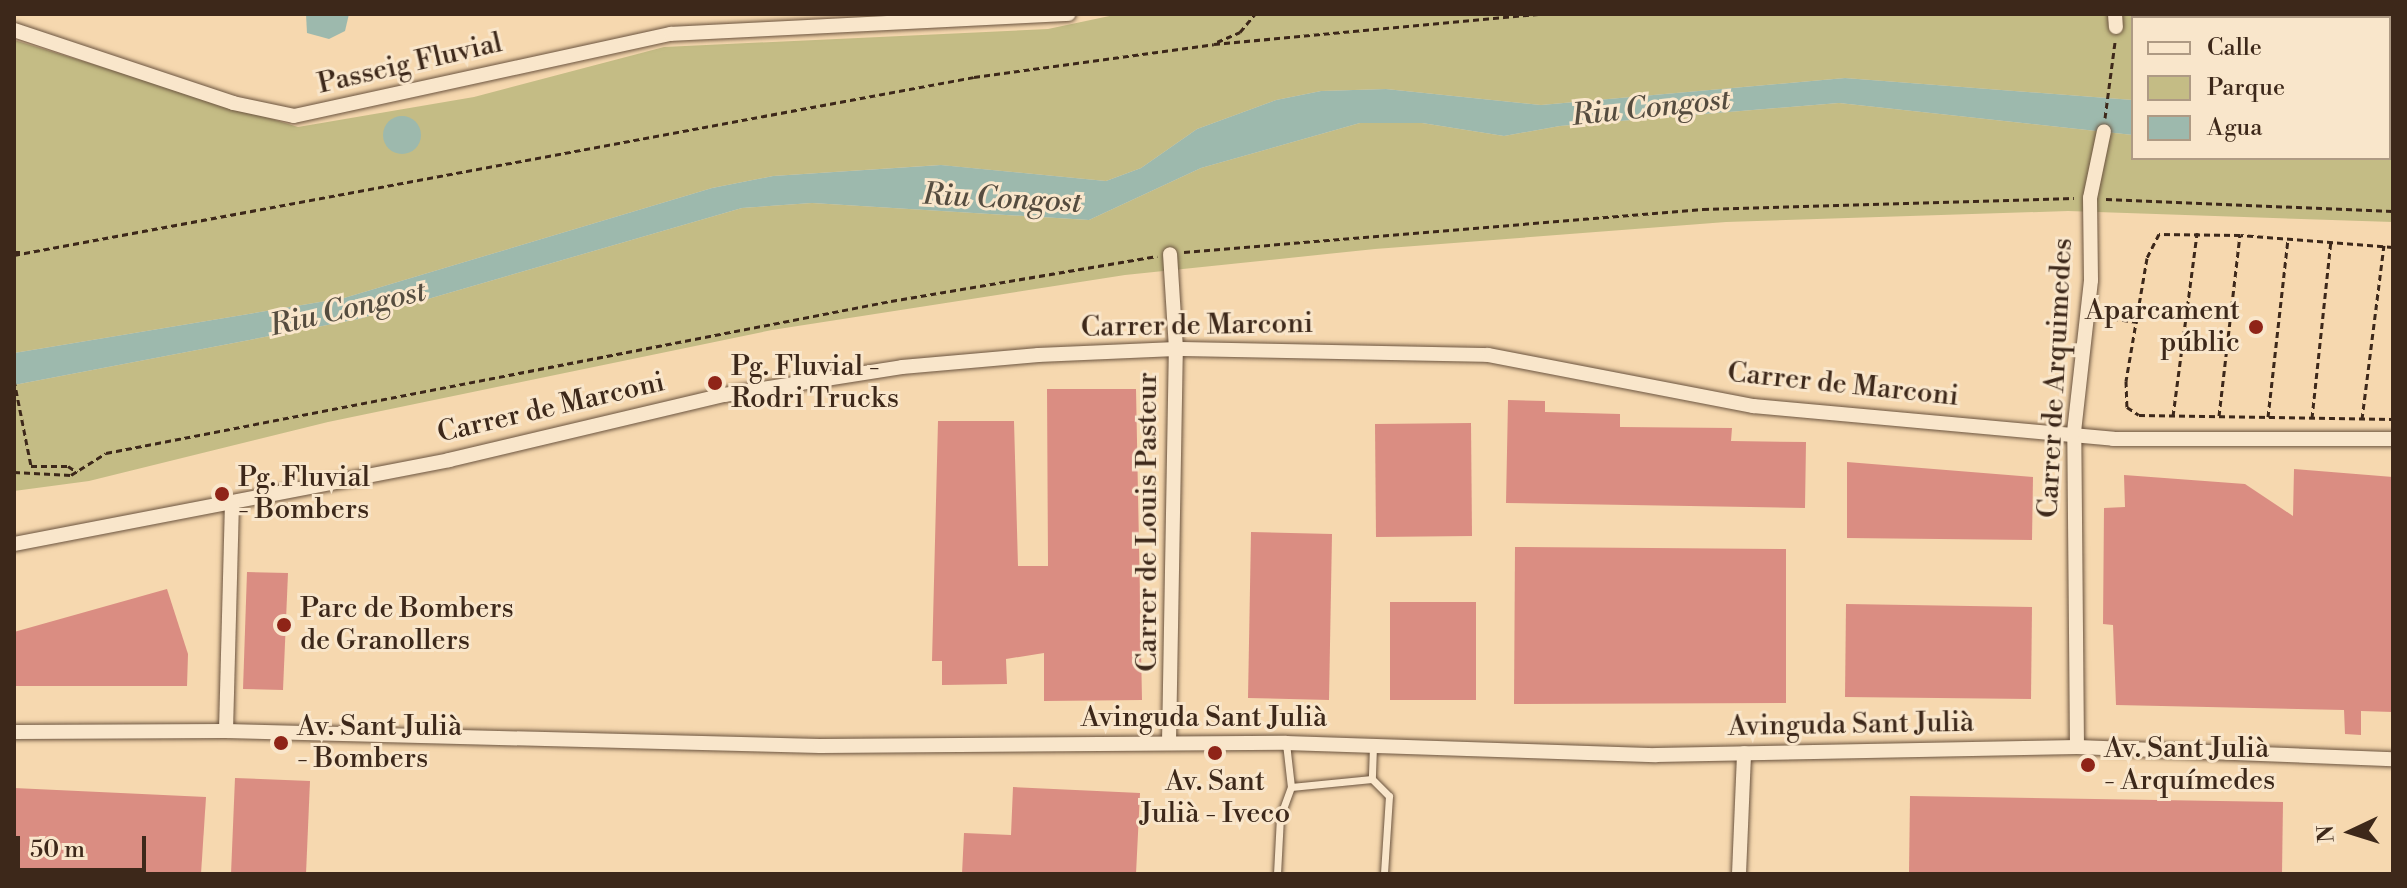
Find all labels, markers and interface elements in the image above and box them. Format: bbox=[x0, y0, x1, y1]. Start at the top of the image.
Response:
legend bbox=[2131, 16, 2391, 160]
street label: Passeig Fluvial bbox=[314, 26, 506, 102]
text: Calle bbox=[2207, 33, 2262, 63]
text: Parque bbox=[2207, 73, 2285, 103]
water label: Riu Congost bbox=[1570, 82, 1732, 134]
text: Agua bbox=[2207, 113, 2262, 143]
water label: Riu Congost bbox=[922, 177, 1082, 221]
street label: Carrer de Arquimedes bbox=[2032, 237, 2080, 519]
water label: Riu Congost bbox=[266, 274, 430, 344]
place label: Aparcament públic bbox=[2085, 294, 2240, 360]
street label: Carrer de Marconi bbox=[1081, 307, 1313, 345]
marker: Aparcament públic bbox=[2247, 318, 2265, 336]
place label: Pg. Fluvial - Rodri Trucks bbox=[731, 350, 899, 416]
street label: Carrer de Marconi bbox=[1726, 356, 1960, 414]
street label: Carrer de Marconi bbox=[434, 366, 668, 450]
street label: Carrer de Louis Pasteur bbox=[1131, 372, 1165, 672]
marker: Pg. Fluvial - Rodri Trucks bbox=[706, 374, 724, 392]
place label: Pg. Fluvial - Bombers bbox=[238, 461, 370, 527]
marker: Pg. Fluvial - Bombers bbox=[213, 485, 231, 503]
place label: Parc de Bombers de Granollers bbox=[300, 592, 514, 658]
marker: Parc de Bombers de Granollers bbox=[275, 616, 293, 634]
street label: Avinguda Sant Julià bbox=[1081, 701, 1327, 735]
street label: Avinguda Sant Julià bbox=[1728, 706, 1974, 744]
place label: Av. Sant Julià - Bombers bbox=[297, 710, 462, 776]
place label: Av. Sant Julià - Arquímedes bbox=[2104, 732, 2275, 798]
marker: Av. Sant Julià - Bombers bbox=[272, 734, 290, 752]
marker: Av. Sant Julià - Iveco bbox=[1206, 744, 1224, 762]
marker: Av. Sant Julià - Arquímedes bbox=[2079, 756, 2097, 774]
place label: Av. Sant Julià - Iveco bbox=[1140, 765, 1290, 831]
north arrow bbox=[2311, 792, 2391, 872]
scale bar bbox=[20, 820, 150, 870]
text: N bbox=[2312, 824, 2341, 843]
text: 50 m bbox=[30, 835, 85, 865]

